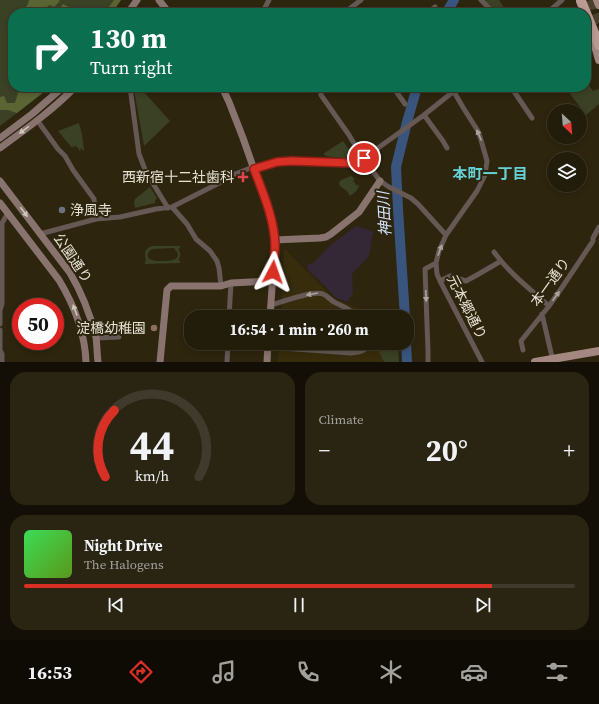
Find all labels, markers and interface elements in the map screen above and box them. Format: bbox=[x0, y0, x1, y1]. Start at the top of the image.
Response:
text: 130 m bbox=[90, 19, 167, 57]
icon: right bbox=[24, 24, 76, 76]
text: Turn right bbox=[90, 55, 172, 80]
north arrow bbox=[547, 104, 587, 144]
map controls bbox=[547, 104, 587, 192]
one-way arrow bbox=[18, 126, 29, 134]
one-way arrow bbox=[475, 128, 481, 140]
pin bbox=[347, 141, 381, 175]
icon: arrive bbox=[353, 147, 375, 169]
button: layers bbox=[547, 152, 587, 192]
district label: 本町一丁目 bbox=[452, 163, 528, 184]
place label: 西新宿十二社歯科 bbox=[122, 167, 234, 187]
marker: 西新宿十二社歯科 bbox=[237, 171, 249, 183]
water label: 神田川 bbox=[372, 189, 396, 237]
place label: 浄風寺 bbox=[70, 200, 112, 220]
marker: 浄風寺 bbox=[57, 205, 67, 215]
one-way arrow bbox=[19, 207, 28, 218]
street label: 公園通り bbox=[49, 229, 97, 287]
one-way arrow bbox=[437, 244, 443, 256]
position arrow bbox=[252, 251, 294, 293]
street label: 本一通り bbox=[525, 253, 575, 311]
street label: 元本郷通り bbox=[442, 271, 492, 343]
one-way arrow bbox=[423, 290, 430, 302]
one-way arrow bbox=[306, 291, 318, 297]
one-way arrow bbox=[552, 291, 560, 301]
speed limit sign: 50 bbox=[12, 298, 64, 350]
one-way arrow bbox=[71, 304, 77, 316]
place label: 淀橋幼稚園 bbox=[76, 318, 146, 338]
text: 16:54 · 1 min · 260 m bbox=[230, 319, 369, 340]
marker: 淀橋幼稚園 bbox=[149, 323, 159, 333]
text: Climate bbox=[319, 411, 364, 428]
text: 44 bbox=[130, 416, 175, 473]
text: 20° bbox=[426, 430, 468, 471]
text: − bbox=[319, 435, 330, 465]
text: + bbox=[563, 435, 575, 465]
text: km/h bbox=[135, 465, 170, 485]
text: Night Drive bbox=[84, 535, 163, 556]
text: The Halogens bbox=[84, 556, 164, 573]
icon: previous bbox=[105, 594, 127, 616]
icon: pause bbox=[288, 594, 310, 616]
icon: next bbox=[472, 594, 494, 616]
icon: directions bbox=[127, 658, 155, 686]
icon: music bbox=[210, 658, 238, 686]
icon: phone bbox=[294, 658, 322, 686]
icon: climate bbox=[377, 658, 405, 686]
icon: car bbox=[460, 658, 488, 686]
icon: filters bbox=[543, 658, 571, 686]
text: 16:53 bbox=[28, 660, 72, 685]

